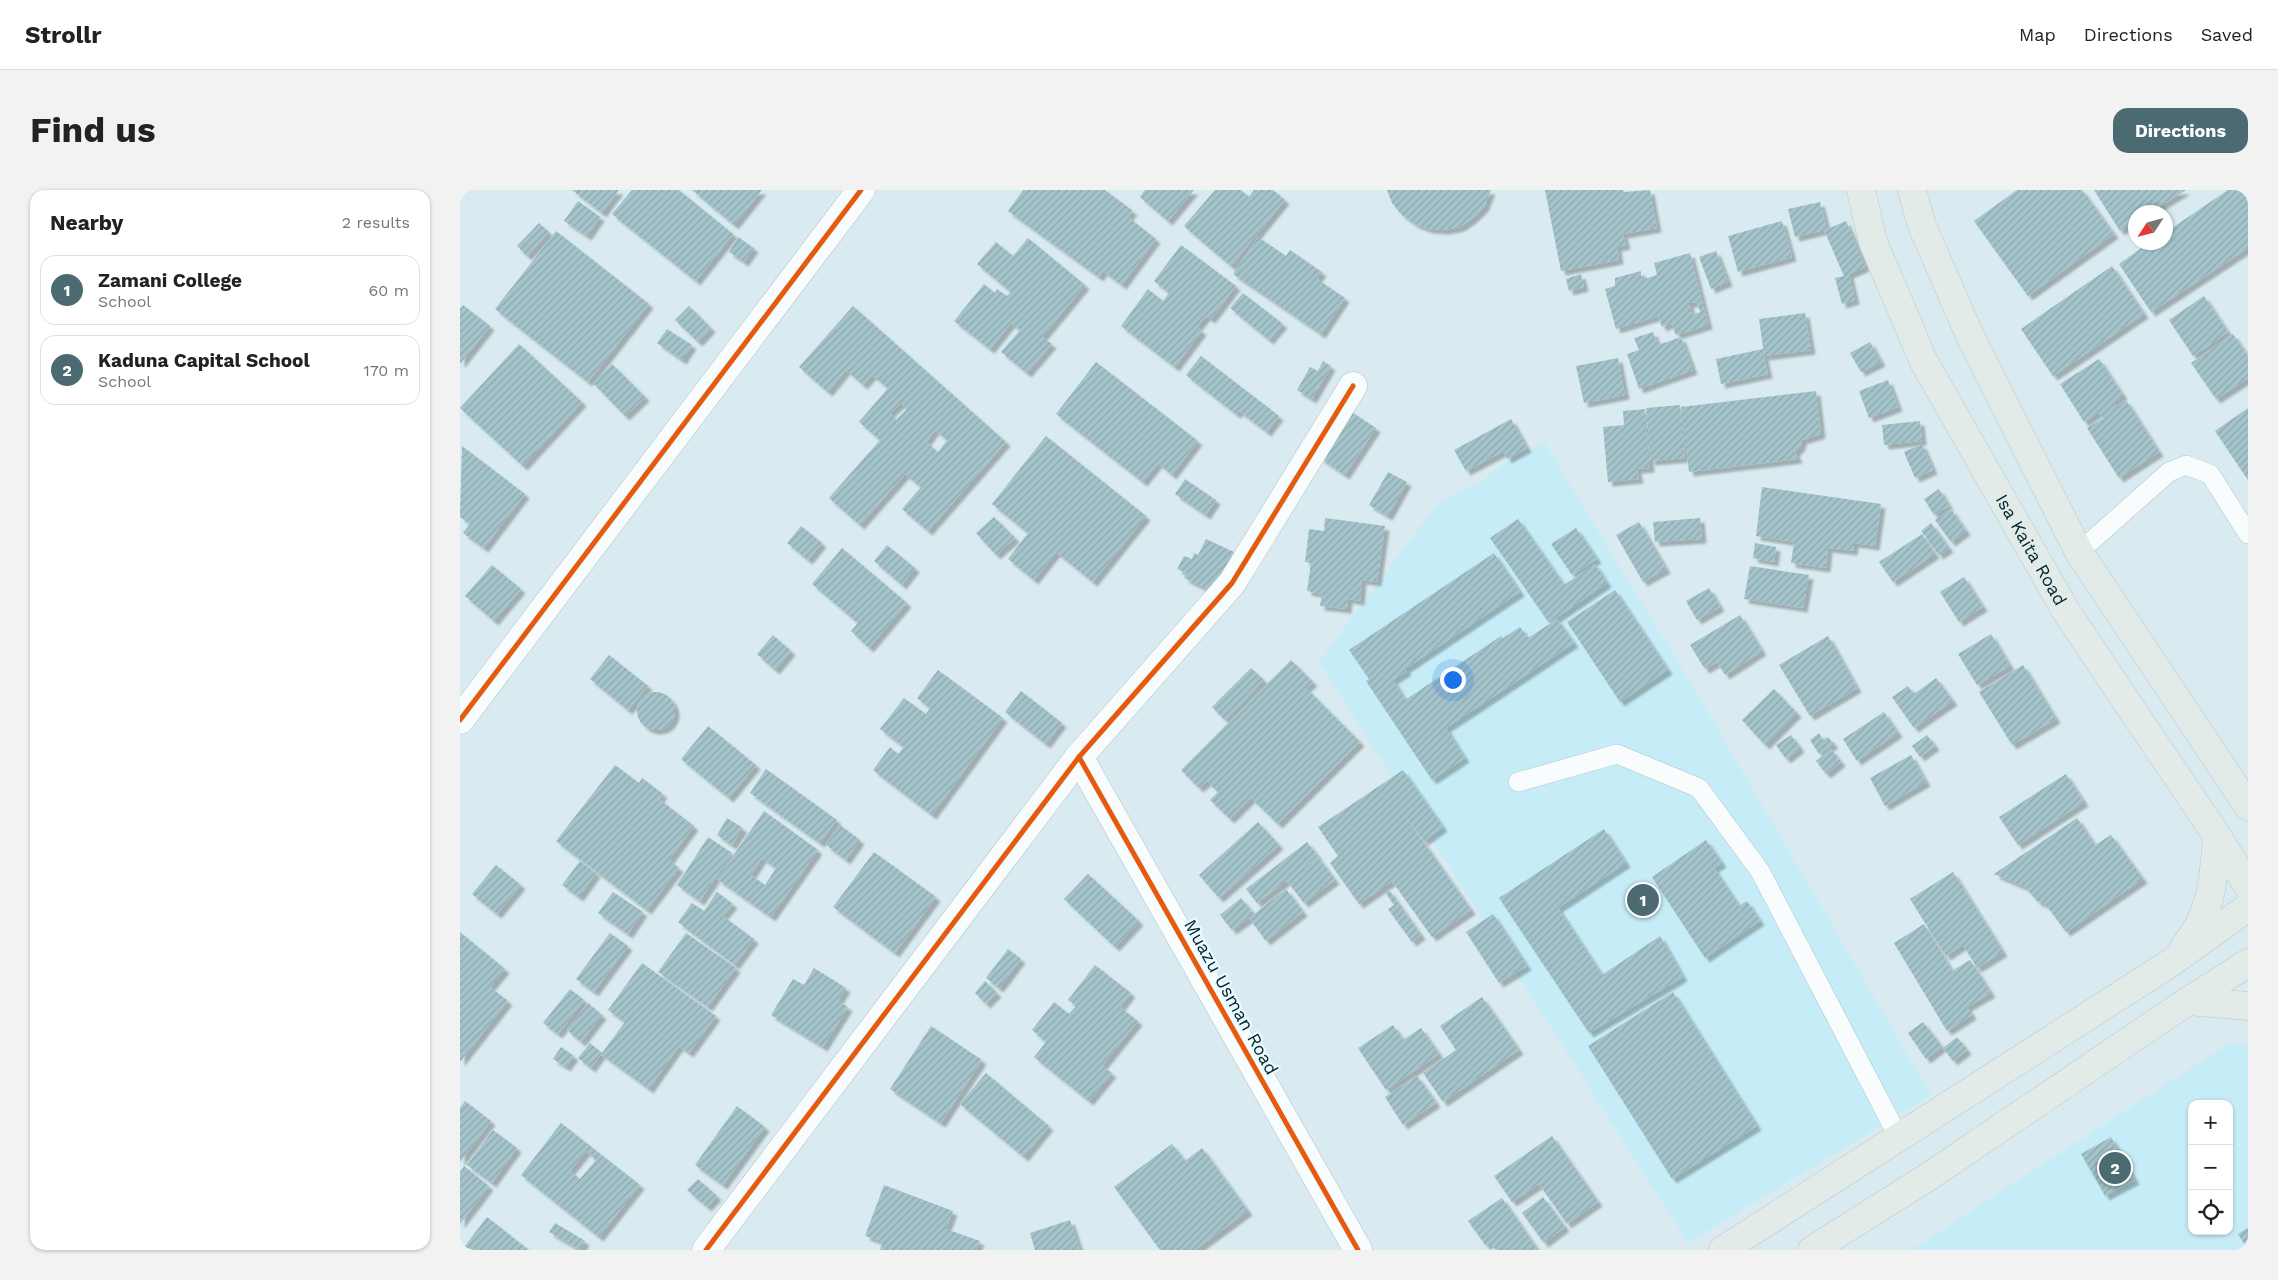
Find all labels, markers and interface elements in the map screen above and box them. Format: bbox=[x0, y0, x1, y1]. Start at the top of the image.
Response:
text: Strollr bbox=[25, 21, 102, 49]
text: Map bbox=[2019, 24, 2056, 45]
text: Directions bbox=[2084, 24, 2173, 45]
text: Saved bbox=[2201, 24, 2253, 45]
button: Directions bbox=[2113, 108, 2248, 153]
text: Find us bbox=[30, 109, 156, 151]
north arrow bbox=[2128, 205, 2173, 250]
text: Nearby bbox=[50, 210, 123, 235]
text: 2 results bbox=[342, 213, 410, 232]
text: Zamani College bbox=[98, 269, 242, 292]
text: 1 bbox=[64, 281, 70, 300]
text: 60 m bbox=[369, 281, 409, 300]
text: School bbox=[98, 292, 151, 311]
text: Kaduna Capital School bbox=[98, 349, 310, 372]
text: 2 bbox=[62, 361, 72, 380]
text: 170 m bbox=[363, 361, 409, 380]
text: School bbox=[98, 372, 151, 391]
street label: Isa Kaita Road bbox=[1992, 490, 2071, 609]
your location bbox=[1440, 667, 1466, 693]
pin: 1 bbox=[1627, 881, 1659, 919]
street label: Muazu Usman Road bbox=[1180, 916, 1283, 1078]
map controls bbox=[2188, 1100, 2233, 1235]
button: + bbox=[2188, 1100, 2233, 1145]
button: − bbox=[2188, 1145, 2233, 1190]
pin: 2 bbox=[2099, 1149, 2131, 1187]
button: locate bbox=[2188, 1190, 2233, 1235]

